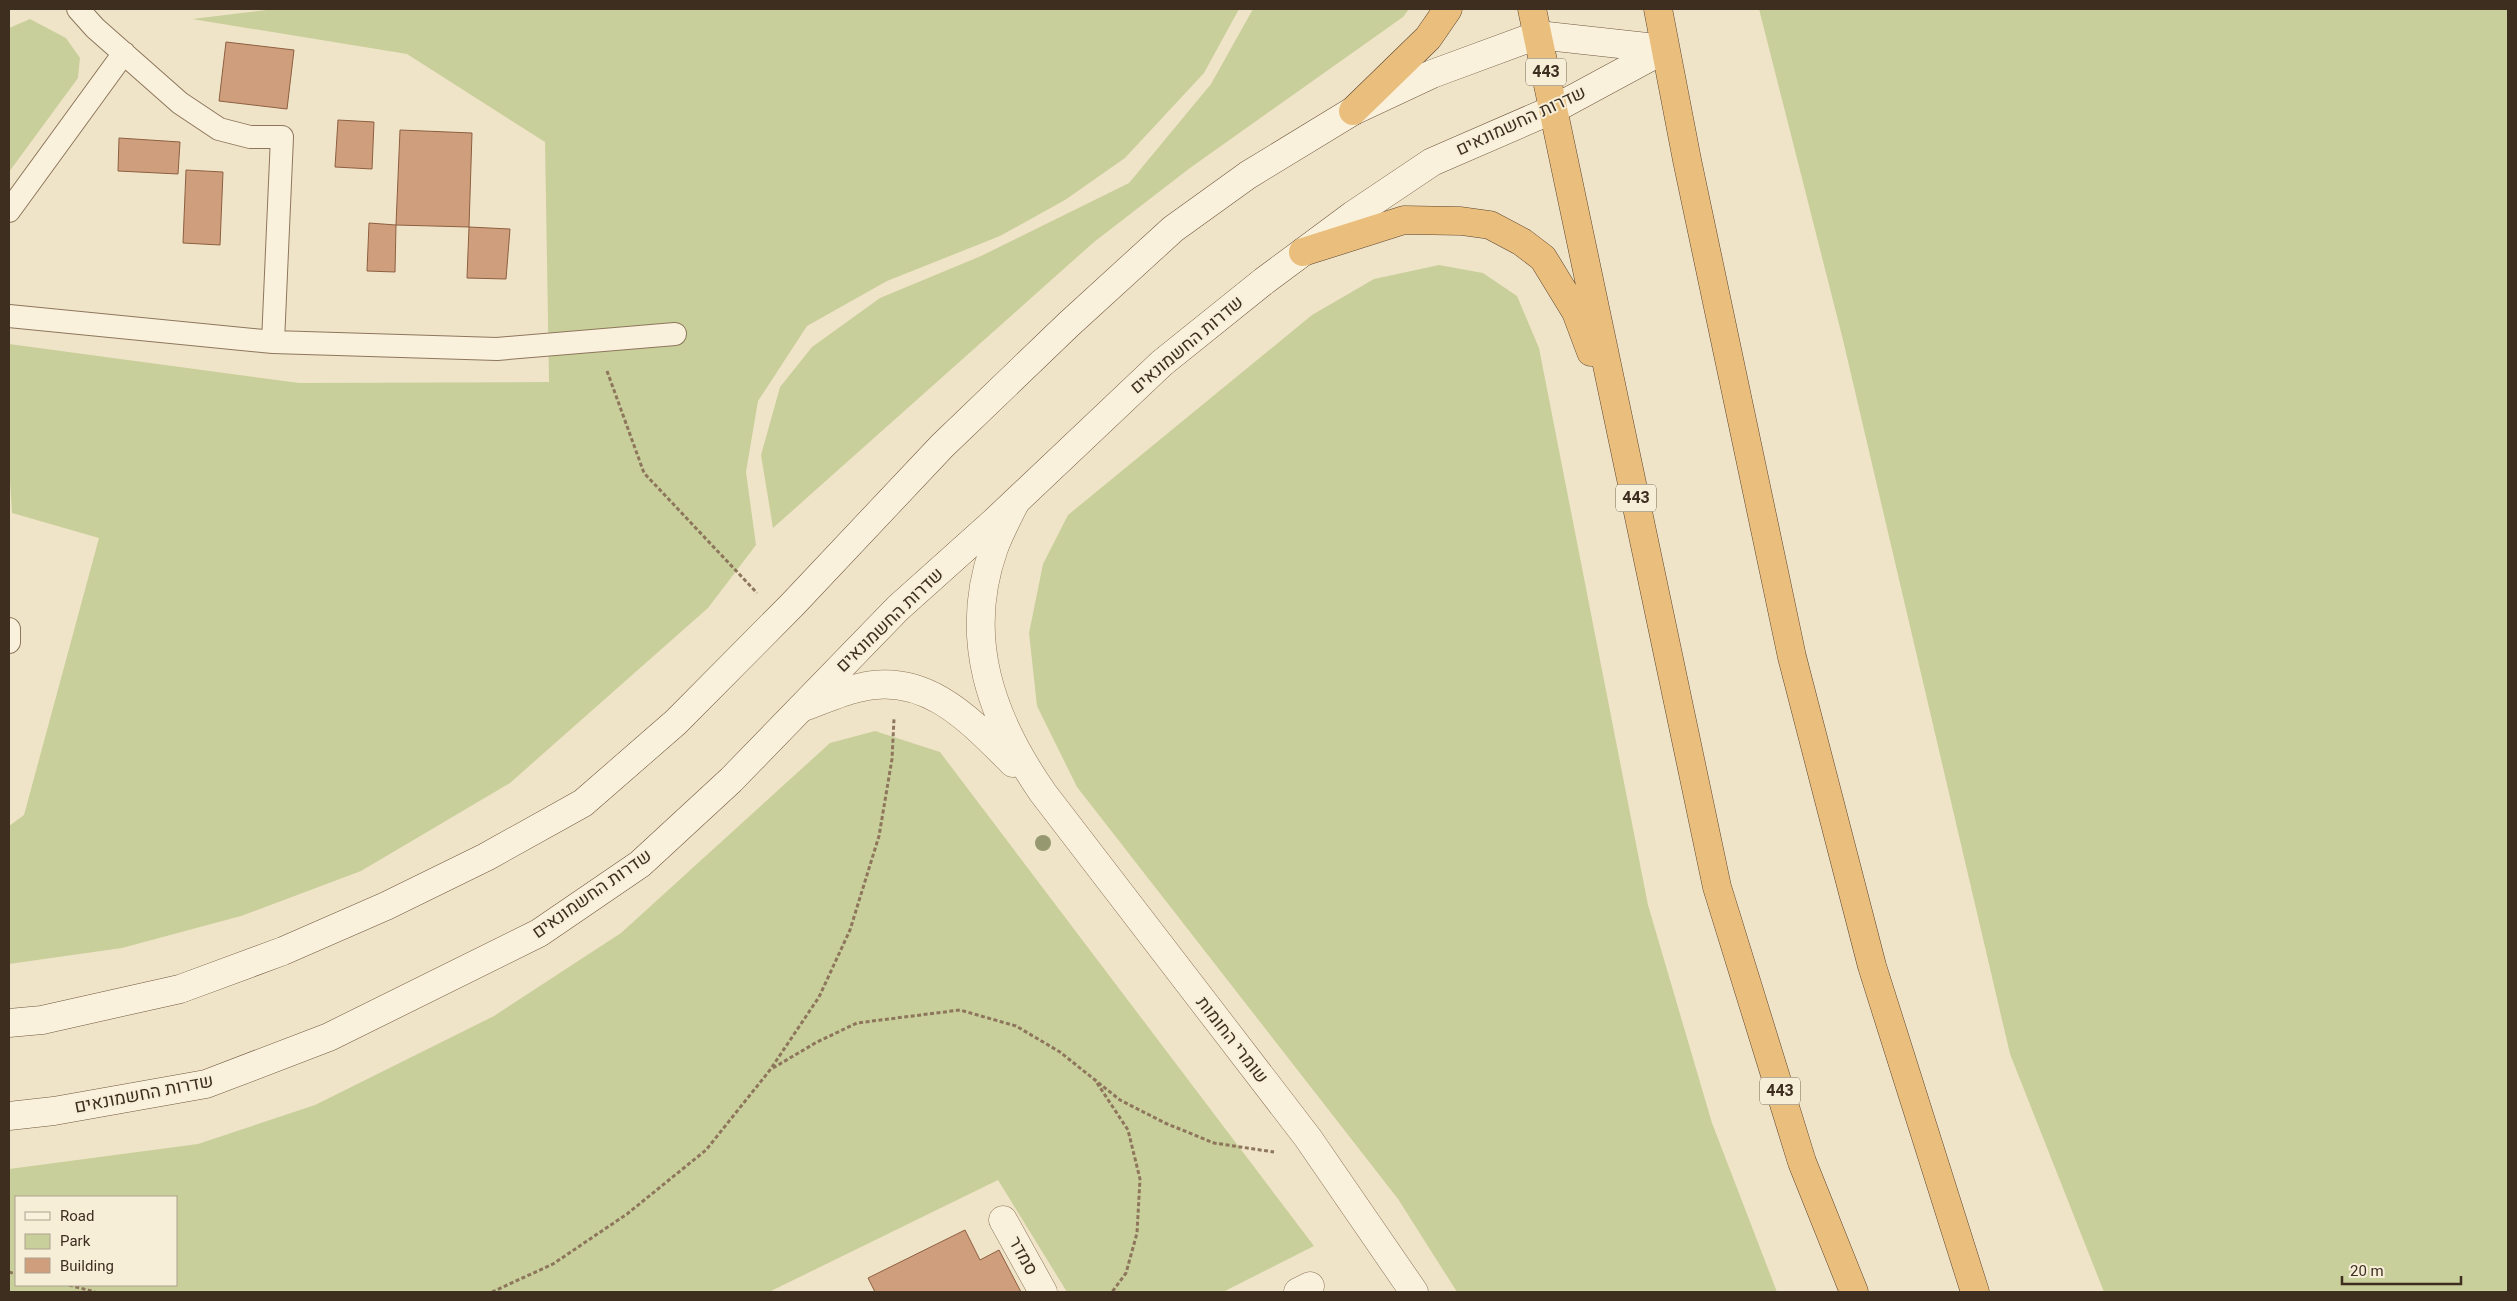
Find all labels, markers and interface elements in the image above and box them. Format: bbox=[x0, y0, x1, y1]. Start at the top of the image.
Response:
road number: 443 bbox=[1526, 58, 1566, 86]
street label: שדרות החשמונאים bbox=[1451, 79, 1591, 163]
street label: שדרות החשמונאים bbox=[1124, 289, 1250, 401]
road number: 443 bbox=[1616, 484, 1656, 512]
street label: שדרות החשמונאים bbox=[830, 561, 950, 679]
street label: שדרות החשמונאים bbox=[527, 843, 657, 945]
street label: שומרי החומות bbox=[1189, 991, 1275, 1089]
street label: שדרות החשמונאים bbox=[72, 1067, 216, 1121]
road number: 443 bbox=[1760, 1078, 1800, 1104]
legend bbox=[15, 1196, 178, 1286]
text: Road bbox=[60, 1205, 94, 1227]
text: Park bbox=[60, 1230, 91, 1252]
street label: סמדר bbox=[1001, 1231, 1045, 1281]
scale bar bbox=[2342, 1254, 2461, 1286]
text: Building bbox=[60, 1255, 114, 1277]
text: 20 m bbox=[2350, 1260, 2384, 1282]

